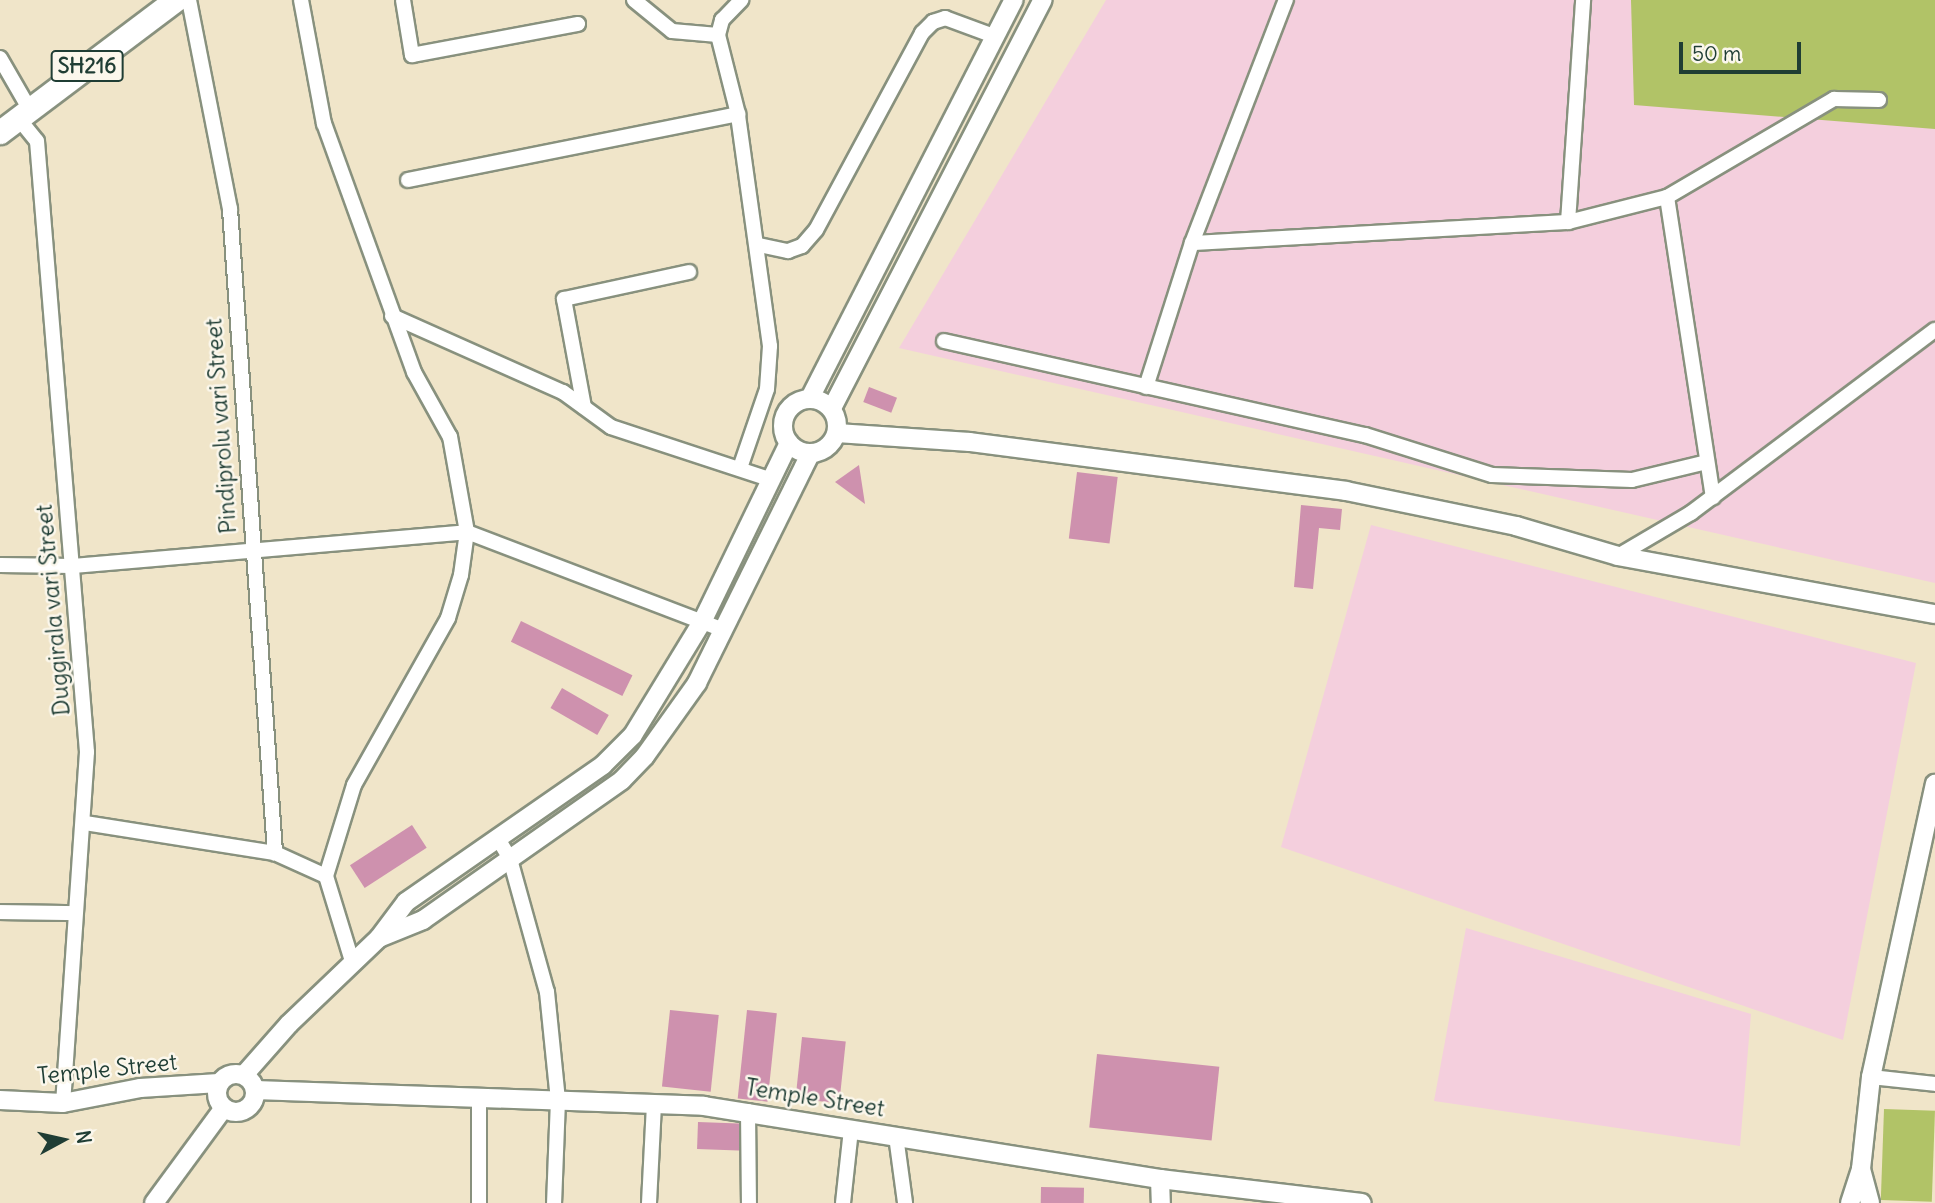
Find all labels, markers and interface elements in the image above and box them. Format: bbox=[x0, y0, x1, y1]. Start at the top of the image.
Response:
scale bar bbox=[1683, 28, 1806, 72]
text: 50 m bbox=[1692, 40, 1741, 67]
road number: SH216 bbox=[50, 48, 124, 84]
street label: Pindiprolu vari Street bbox=[200, 317, 242, 535]
street label: Duggirala vari Street bbox=[30, 503, 76, 717]
street label: Temple Street bbox=[36, 1048, 178, 1090]
street label: Temple Street bbox=[743, 1073, 887, 1123]
north arrow bbox=[28, 1105, 98, 1175]
text: N bbox=[71, 1129, 97, 1145]

